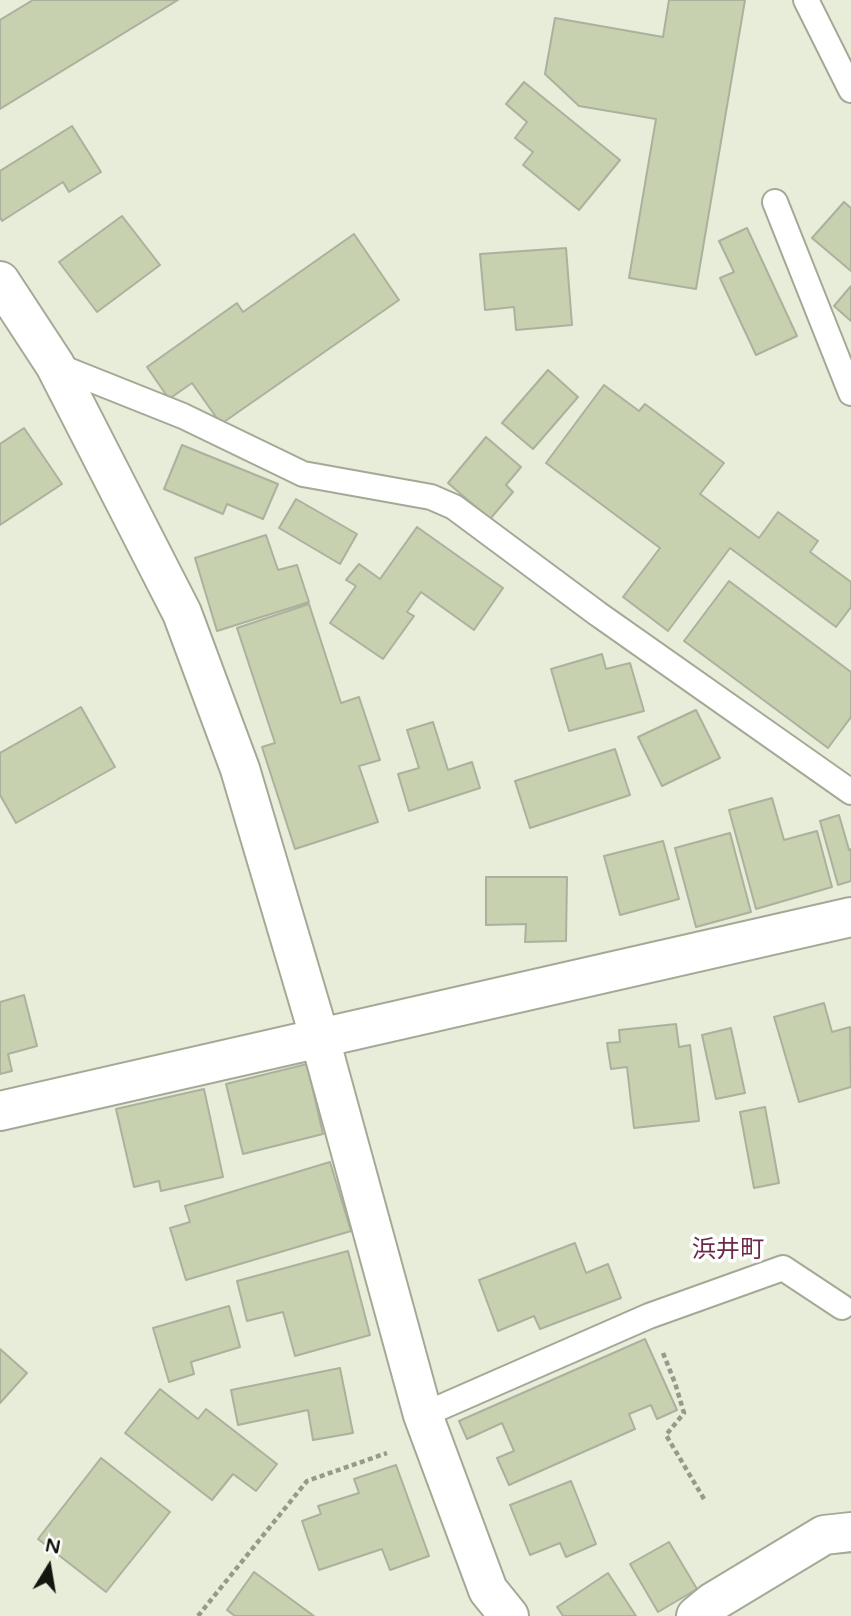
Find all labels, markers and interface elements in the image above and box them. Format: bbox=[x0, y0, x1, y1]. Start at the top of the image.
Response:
district label: 浜井町 bbox=[692, 1237, 764, 1265]
north arrow bbox=[14, 1532, 84, 1602]
text: N bbox=[43, 1534, 63, 1559]

